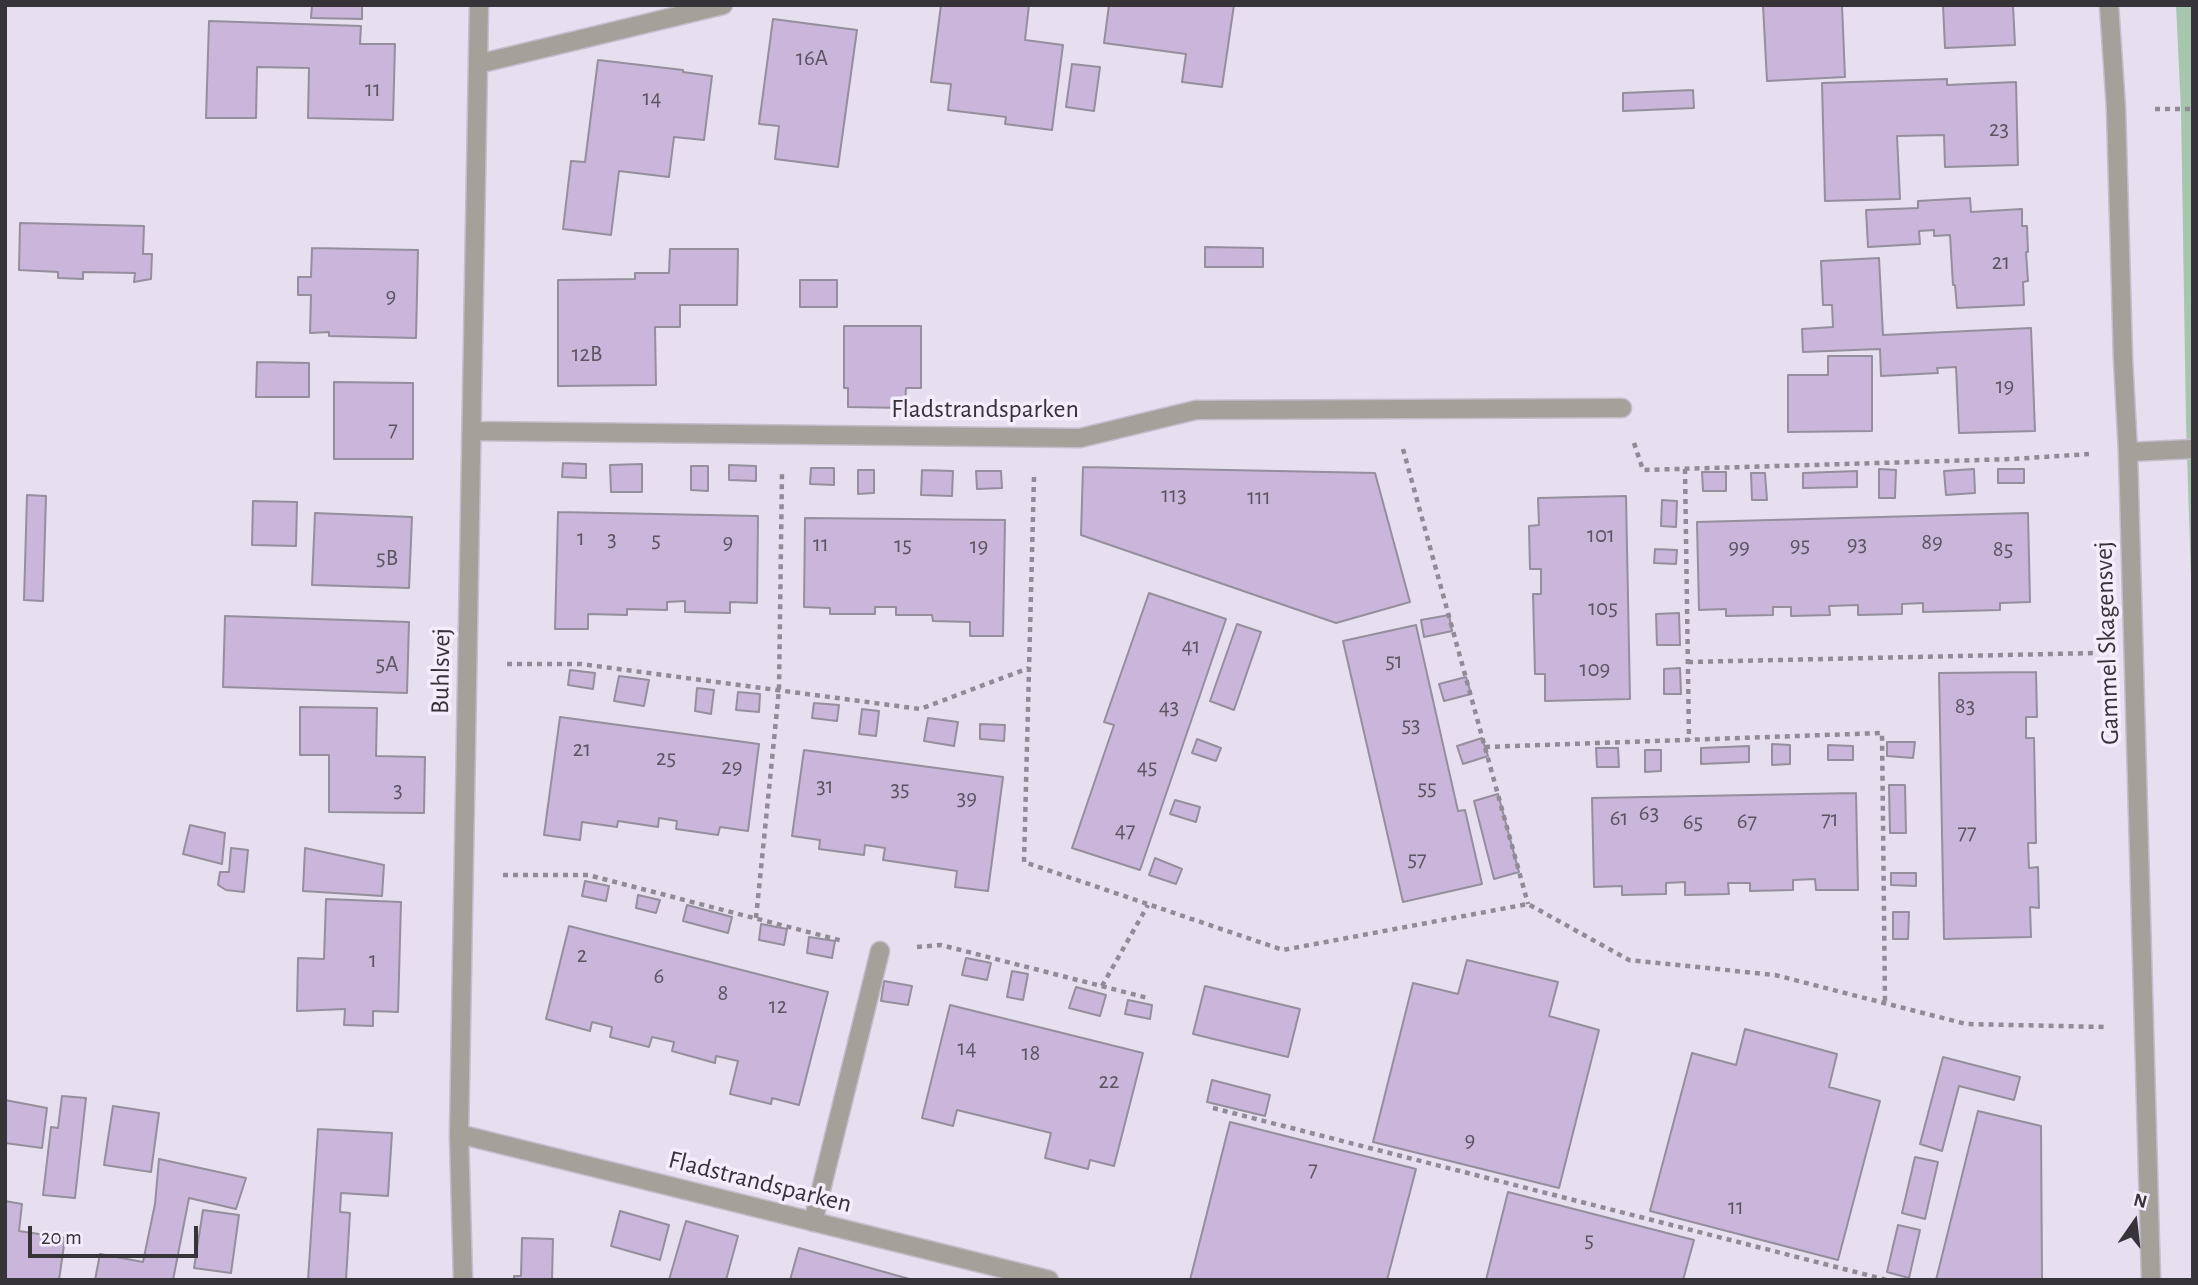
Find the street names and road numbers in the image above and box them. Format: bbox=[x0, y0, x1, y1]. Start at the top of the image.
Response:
street label: Fladstrandsparken bbox=[891, 393, 1079, 425]
street label: Gammel Skagensvej bbox=[2088, 541, 2126, 745]
street label: Buhlsvej bbox=[425, 628, 457, 714]
street label: Fladstrandsparken bbox=[665, 1144, 855, 1220]

